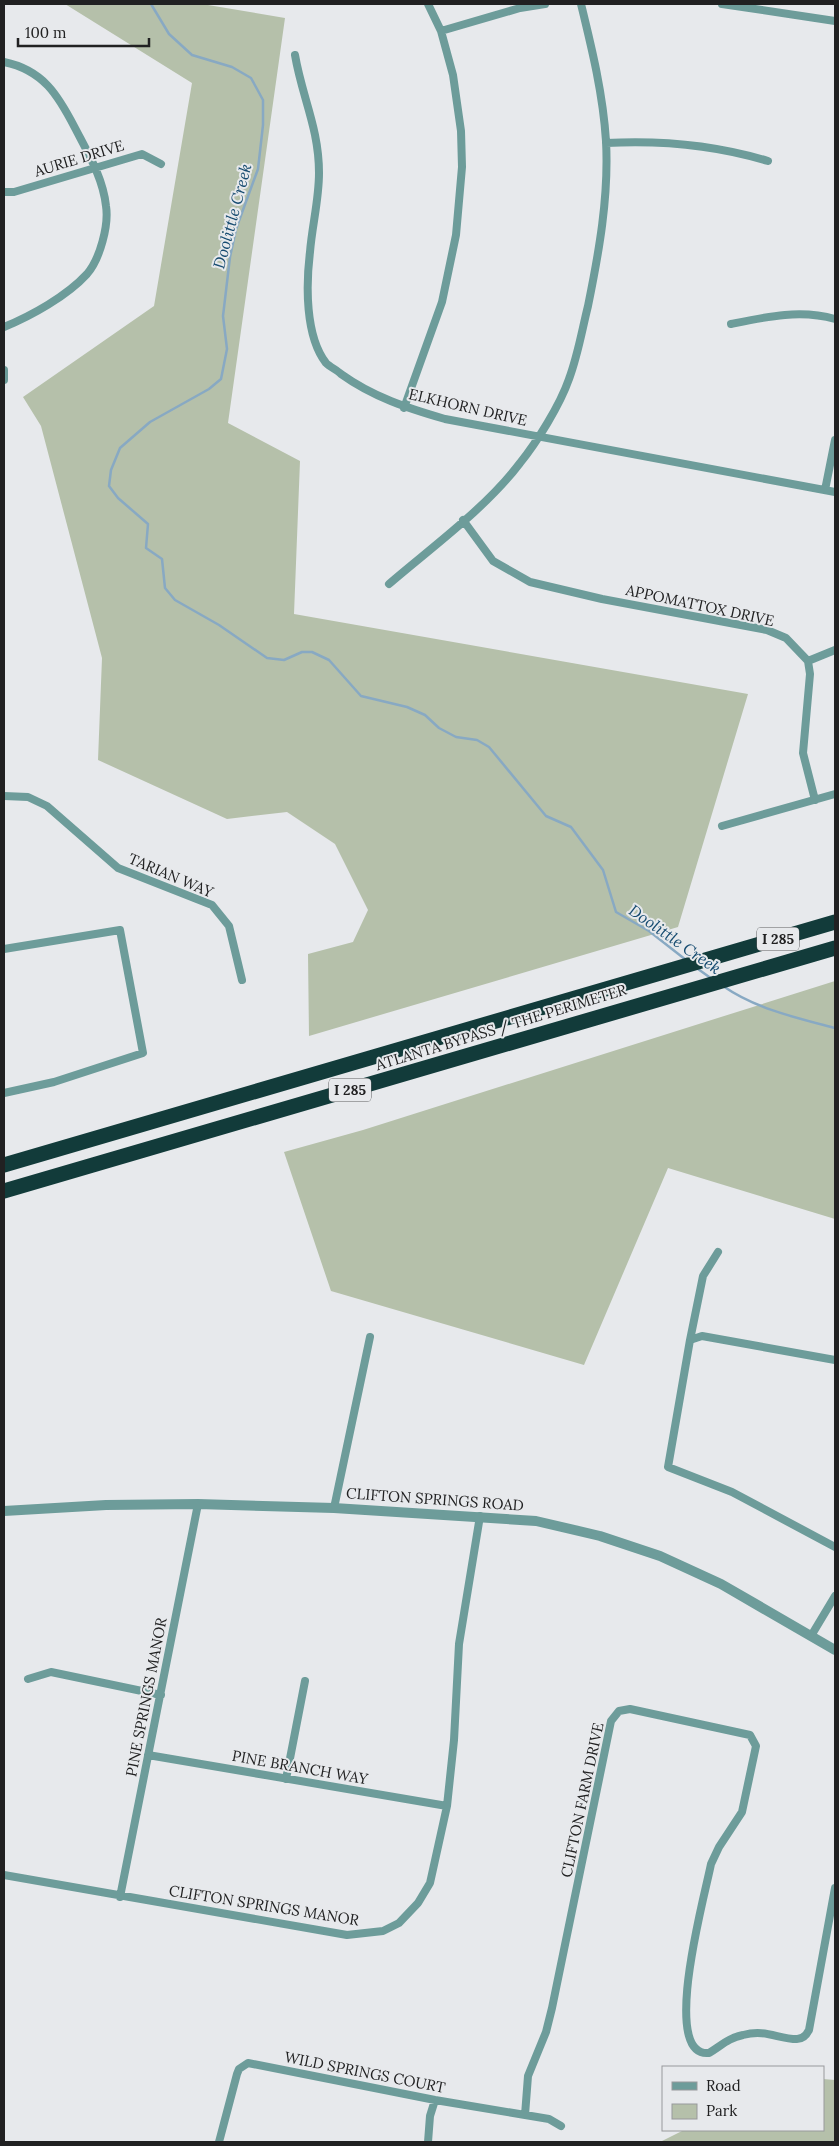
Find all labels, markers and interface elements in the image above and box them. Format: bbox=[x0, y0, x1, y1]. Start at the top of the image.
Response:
scale bar bbox=[18, 15, 149, 47]
text: 100 m bbox=[25, 23, 66, 42]
street label: AURIE DRIVE bbox=[31, 135, 126, 181]
water label: Doolittle Creek bbox=[208, 161, 256, 271]
street label: ELKHORN DRIVE bbox=[407, 384, 529, 430]
street label: APPOMATTOX DRIVE bbox=[623, 580, 776, 630]
street label: TARIAN WAY bbox=[126, 849, 217, 902]
water label: Doolittle Creek bbox=[625, 900, 725, 978]
road number: I 285 bbox=[757, 928, 799, 951]
street label: ATLANTA BYPASS / THE PERIMETER bbox=[372, 980, 630, 1076]
road number: I 285 bbox=[329, 1078, 371, 1102]
street label: CLIFTON SPRINGS ROAD bbox=[346, 1483, 524, 1515]
street label: PINE SPRINGS MANOR bbox=[121, 1615, 171, 1778]
street label: CLIFTON FARM DRIVE bbox=[556, 1721, 608, 1879]
street label: PINE BRANCH WAY bbox=[231, 1746, 370, 1788]
street label: CLIFTON SPRINGS MANOR bbox=[168, 1881, 361, 1929]
street label: WILD SPRINGS COURT bbox=[283, 2047, 447, 2097]
legend bbox=[662, 2066, 824, 2131]
text: Road bbox=[706, 2076, 741, 2095]
text: Park bbox=[706, 2101, 737, 2120]

